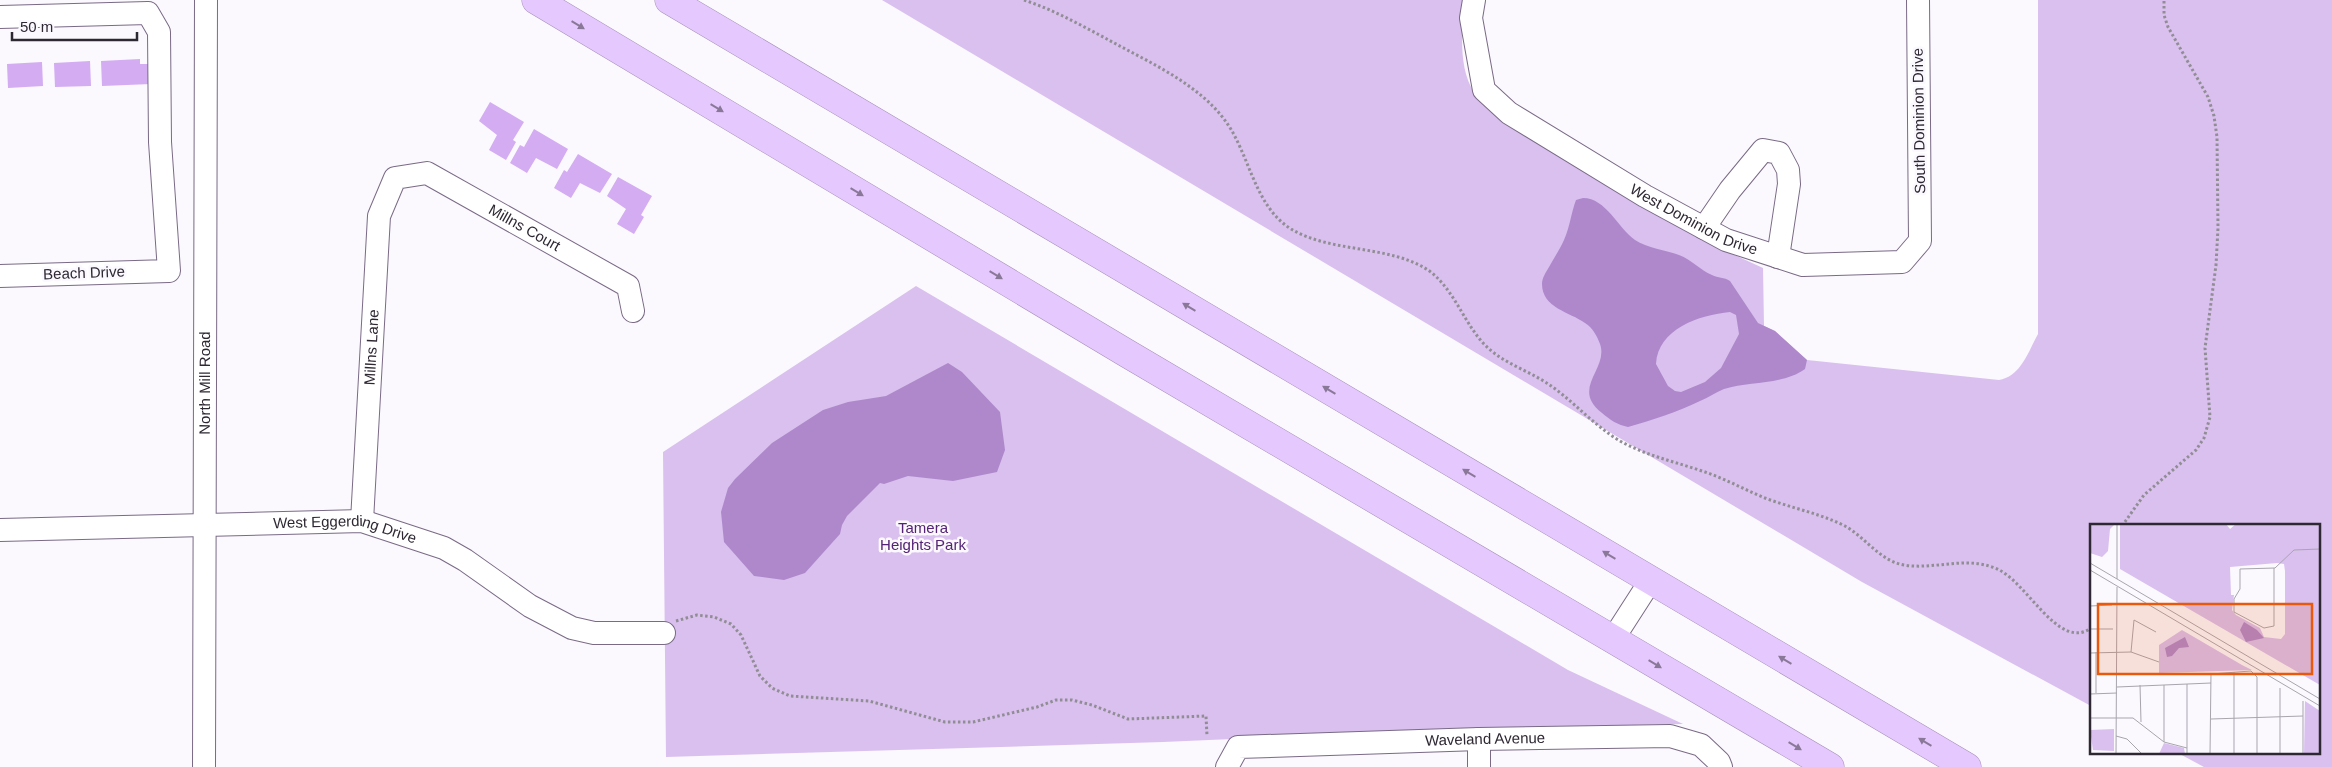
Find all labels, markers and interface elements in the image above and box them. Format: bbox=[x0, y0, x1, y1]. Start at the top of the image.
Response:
scale bar bbox=[12, 10, 138, 42]
text: 50 m bbox=[20, 18, 53, 35]
one-way arrow bbox=[570, 21, 585, 29]
street label: South Dominion Drive bbox=[1909, 48, 1928, 194]
one-way arrow bbox=[711, 104, 724, 113]
street label: West Dominion Drive bbox=[1627, 180, 1760, 258]
one-way arrow bbox=[850, 187, 863, 196]
street label: Millns Court bbox=[486, 201, 564, 255]
street label: Beach Drive bbox=[43, 263, 125, 282]
one-way arrow bbox=[990, 270, 1003, 279]
one-way arrow bbox=[1182, 303, 1196, 312]
street label: Millns Lane bbox=[361, 309, 382, 386]
street label: North Mill Road bbox=[196, 331, 213, 435]
one-way arrow bbox=[1322, 386, 1335, 395]
one-way arrow bbox=[1462, 468, 1475, 477]
street label: West Eggerding Drive bbox=[273, 512, 419, 546]
park label: Tamera Heights Park bbox=[880, 519, 966, 553]
inset map bbox=[2090, 524, 2320, 754]
one-way arrow bbox=[1602, 551, 1615, 560]
one-way arrow bbox=[1778, 655, 1791, 664]
one-way arrow bbox=[1648, 659, 1661, 668]
street label: Waveland Avenue bbox=[1425, 729, 1545, 749]
one-way arrow bbox=[1918, 738, 1931, 747]
one-way arrow bbox=[1788, 742, 1801, 751]

